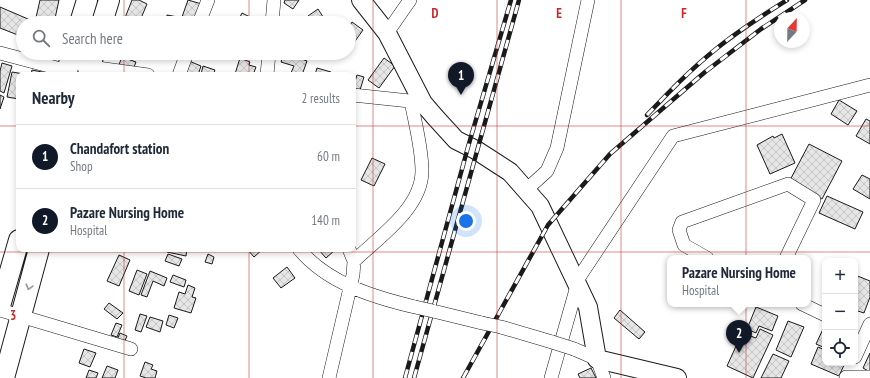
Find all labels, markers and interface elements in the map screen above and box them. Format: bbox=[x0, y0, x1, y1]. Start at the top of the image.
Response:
text: D bbox=[432, 5, 439, 22]
text: E bbox=[556, 5, 562, 22]
text: F bbox=[681, 5, 687, 22]
north arrow bbox=[774, 12, 810, 48]
search box bbox=[16, 16, 356, 60]
icon: search bbox=[30, 27, 52, 49]
text: Search here bbox=[62, 29, 123, 48]
pin: 1 bbox=[448, 62, 474, 95]
text: Nearby bbox=[32, 87, 75, 109]
text: 2 results bbox=[301, 90, 340, 107]
text: Chandafort station bbox=[70, 139, 169, 158]
text: 1 bbox=[42, 148, 48, 165]
text: 60 m bbox=[317, 148, 340, 165]
text: Shop bbox=[70, 158, 93, 175]
text: Pazare Nursing Home bbox=[70, 203, 184, 222]
your location bbox=[456, 211, 476, 231]
text: 2 bbox=[42, 212, 48, 229]
text: 140 m bbox=[311, 212, 340, 229]
text: Hospital bbox=[70, 222, 107, 239]
popup bbox=[667, 255, 811, 307]
map controls bbox=[822, 258, 858, 366]
button: + bbox=[822, 258, 858, 294]
text: Pazare Nursing Home bbox=[682, 263, 796, 282]
text: Hospital bbox=[682, 282, 719, 299]
one-way arrow bbox=[25, 283, 34, 290]
button: − bbox=[822, 294, 858, 330]
text: 3 bbox=[10, 307, 16, 324]
pin: 2 bbox=[726, 320, 752, 353]
button: locate bbox=[822, 330, 858, 366]

